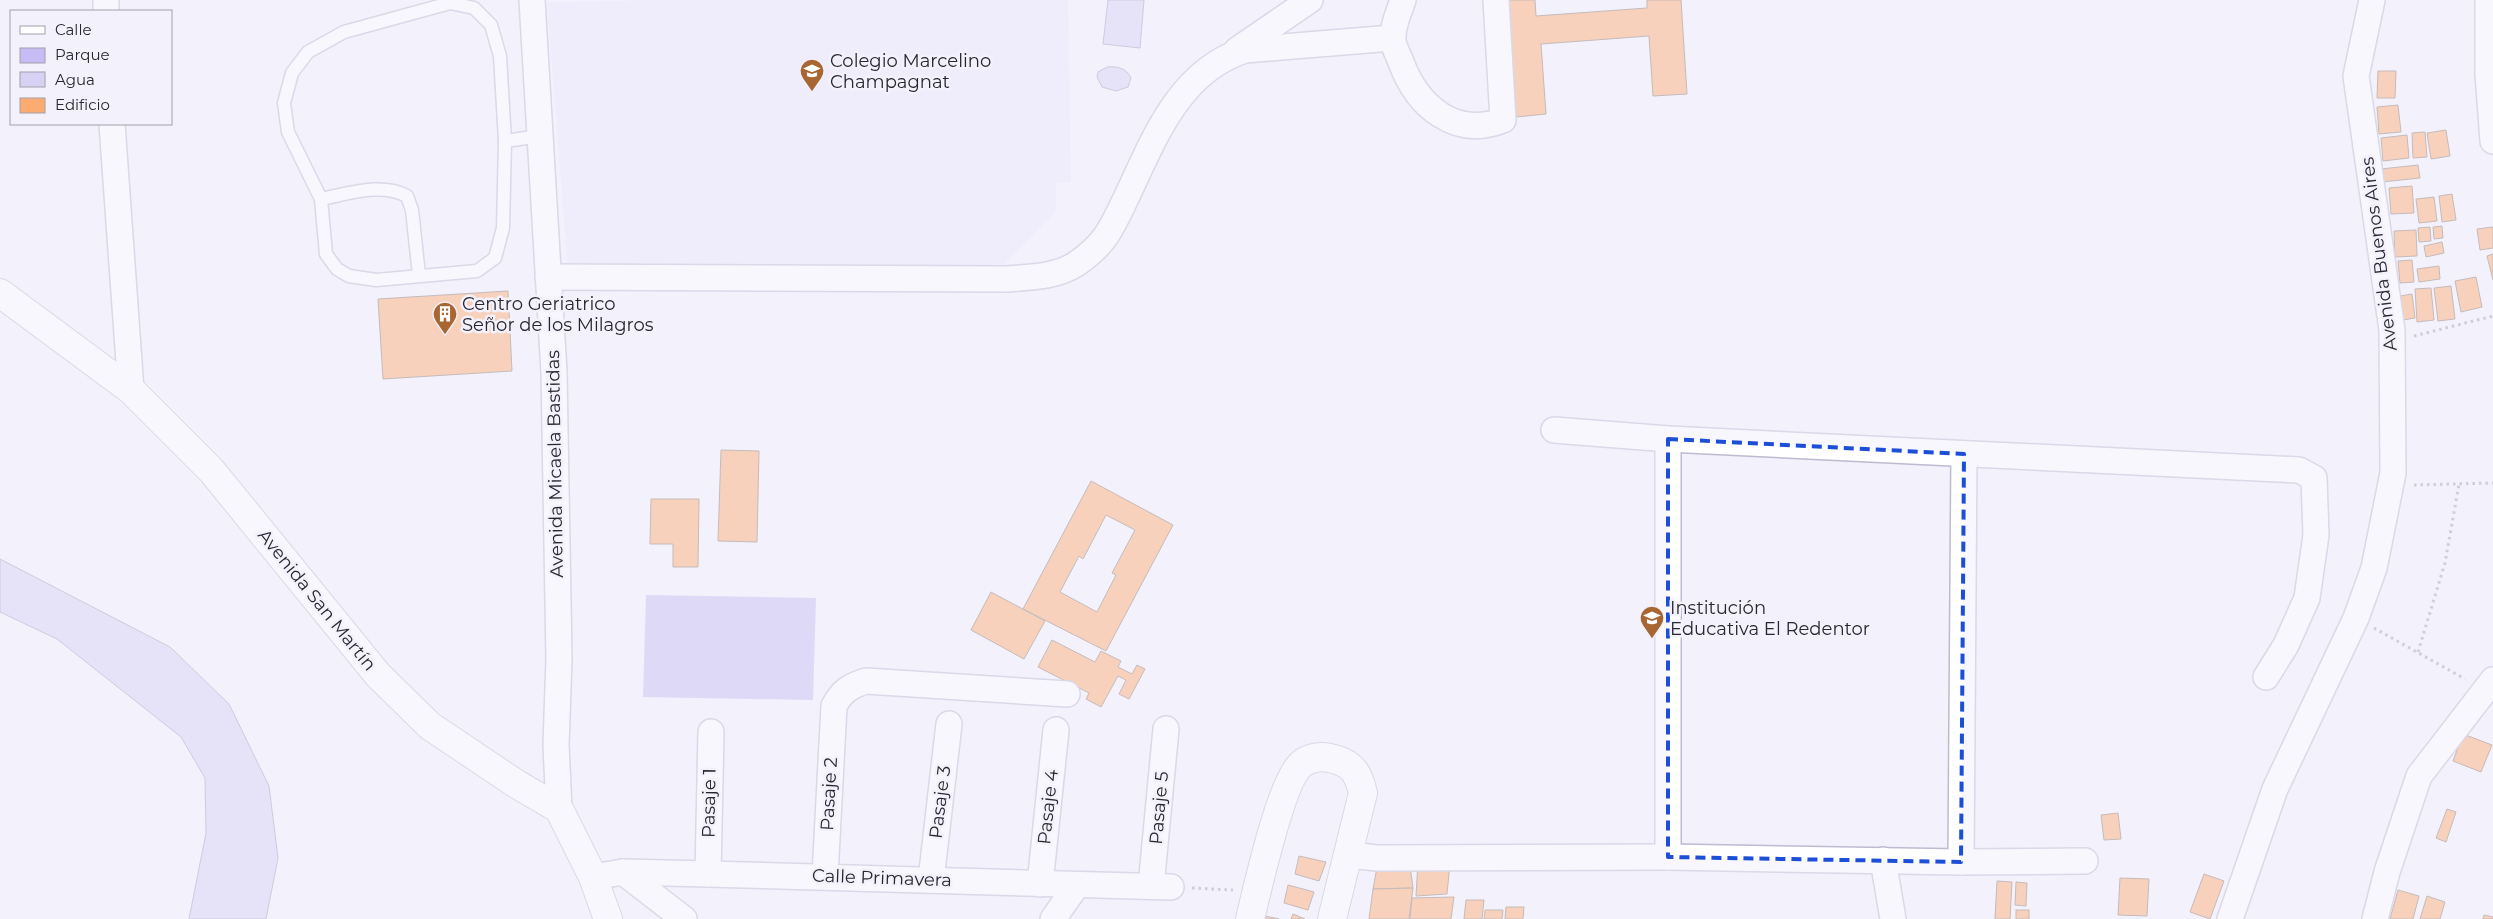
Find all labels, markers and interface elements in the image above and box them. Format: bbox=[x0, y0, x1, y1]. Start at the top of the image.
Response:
legend bbox=[10, 10, 172, 125]
text: Calle bbox=[55, 20, 92, 39]
text: Parque bbox=[55, 45, 110, 64]
place label: Colegio Marcelino Champagnat bbox=[830, 50, 991, 93]
school or university icon: Colegio Marcelino Champagnat bbox=[799, 58, 825, 92]
text: Agua bbox=[55, 70, 95, 89]
text: Edificio bbox=[55, 95, 110, 114]
street label: Avenida Buenos Aires bbox=[2356, 156, 2402, 352]
place label: Centro Geriatrico Señor de los Milagros bbox=[462, 293, 654, 336]
building icon: Centro Geriatrico Señor de los Milagros bbox=[432, 301, 458, 335]
street label: Avenida Micaela Bastidas bbox=[542, 350, 568, 578]
street label: Avenida San Martín bbox=[253, 525, 381, 675]
place label: Institución Educativa El Redentor bbox=[1670, 597, 1870, 640]
school or university icon: Institución Educativa El Redentor bbox=[1639, 605, 1665, 639]
street label: Pasaje 2 bbox=[816, 757, 842, 831]
street label: Pasaje 3 bbox=[925, 764, 955, 840]
street label: Pasaje 1 bbox=[697, 768, 721, 838]
street label: Pasaje 4 bbox=[1033, 768, 1063, 845]
street label: Pasaje 5 bbox=[1145, 770, 1173, 846]
street label: Calle Primavera bbox=[812, 865, 952, 891]

